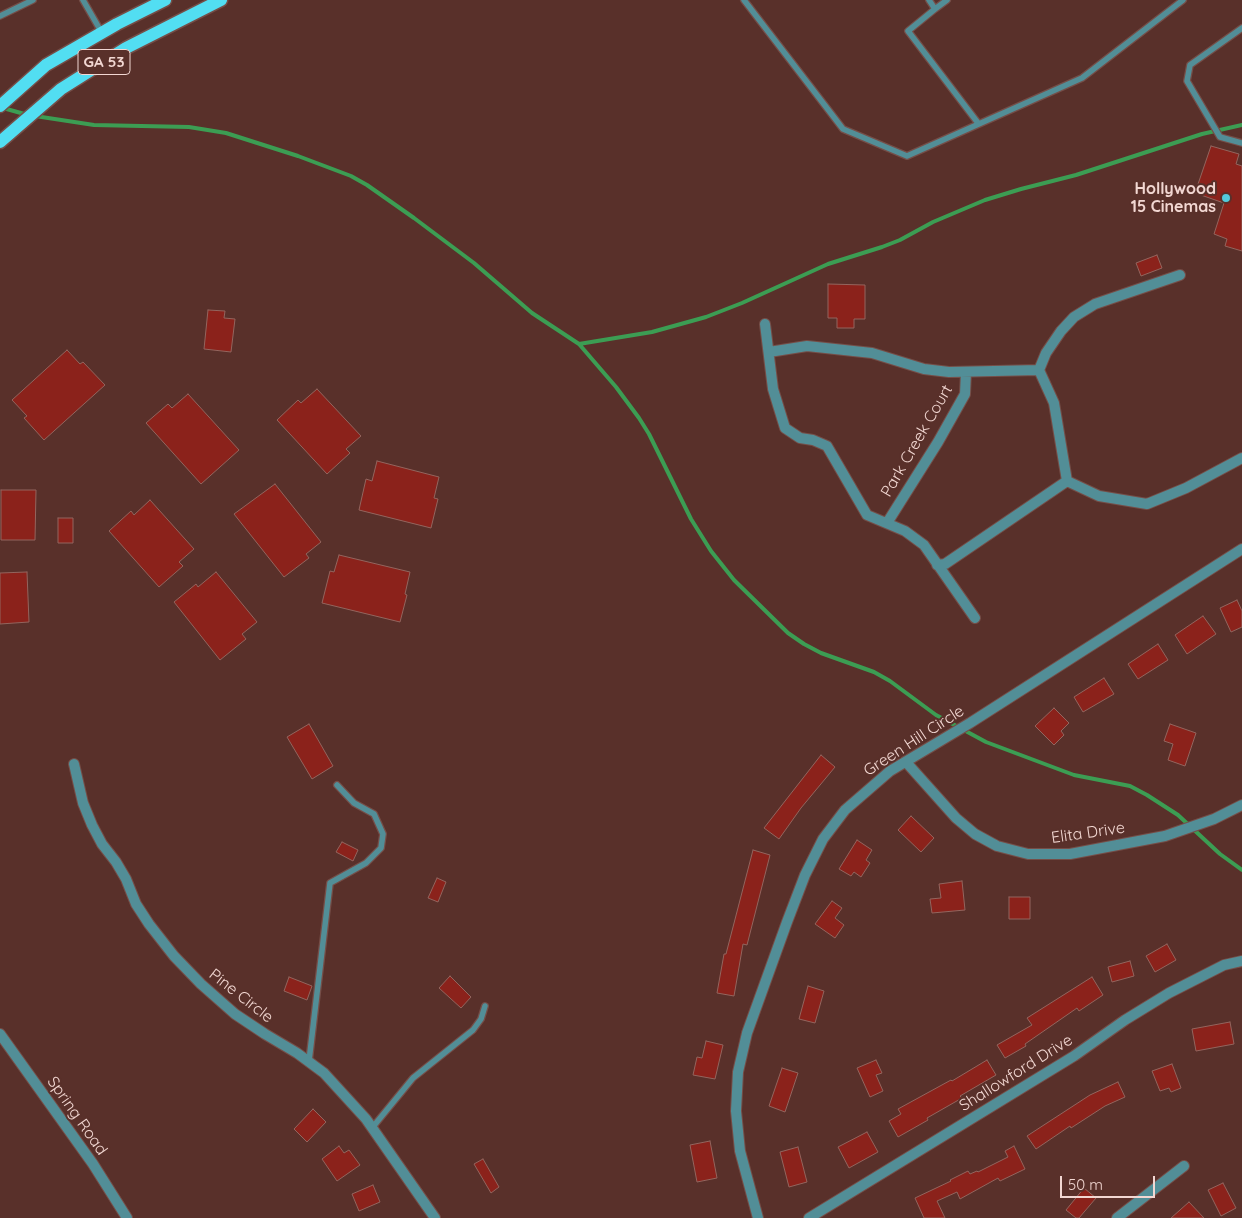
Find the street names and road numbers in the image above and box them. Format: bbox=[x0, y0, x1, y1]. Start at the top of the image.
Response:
road number: GA 53 bbox=[78, 50, 130, 74]
street label: Park Creek Court bbox=[877, 382, 957, 500]
street label: Green Hill Circle bbox=[860, 701, 968, 781]
street label: Elita Drive bbox=[1050, 818, 1126, 848]
street label: Pine Circle bbox=[205, 965, 277, 1027]
street label: Shallowford Drive bbox=[956, 1030, 1076, 1116]
street label: Spring Road bbox=[43, 1073, 111, 1159]

